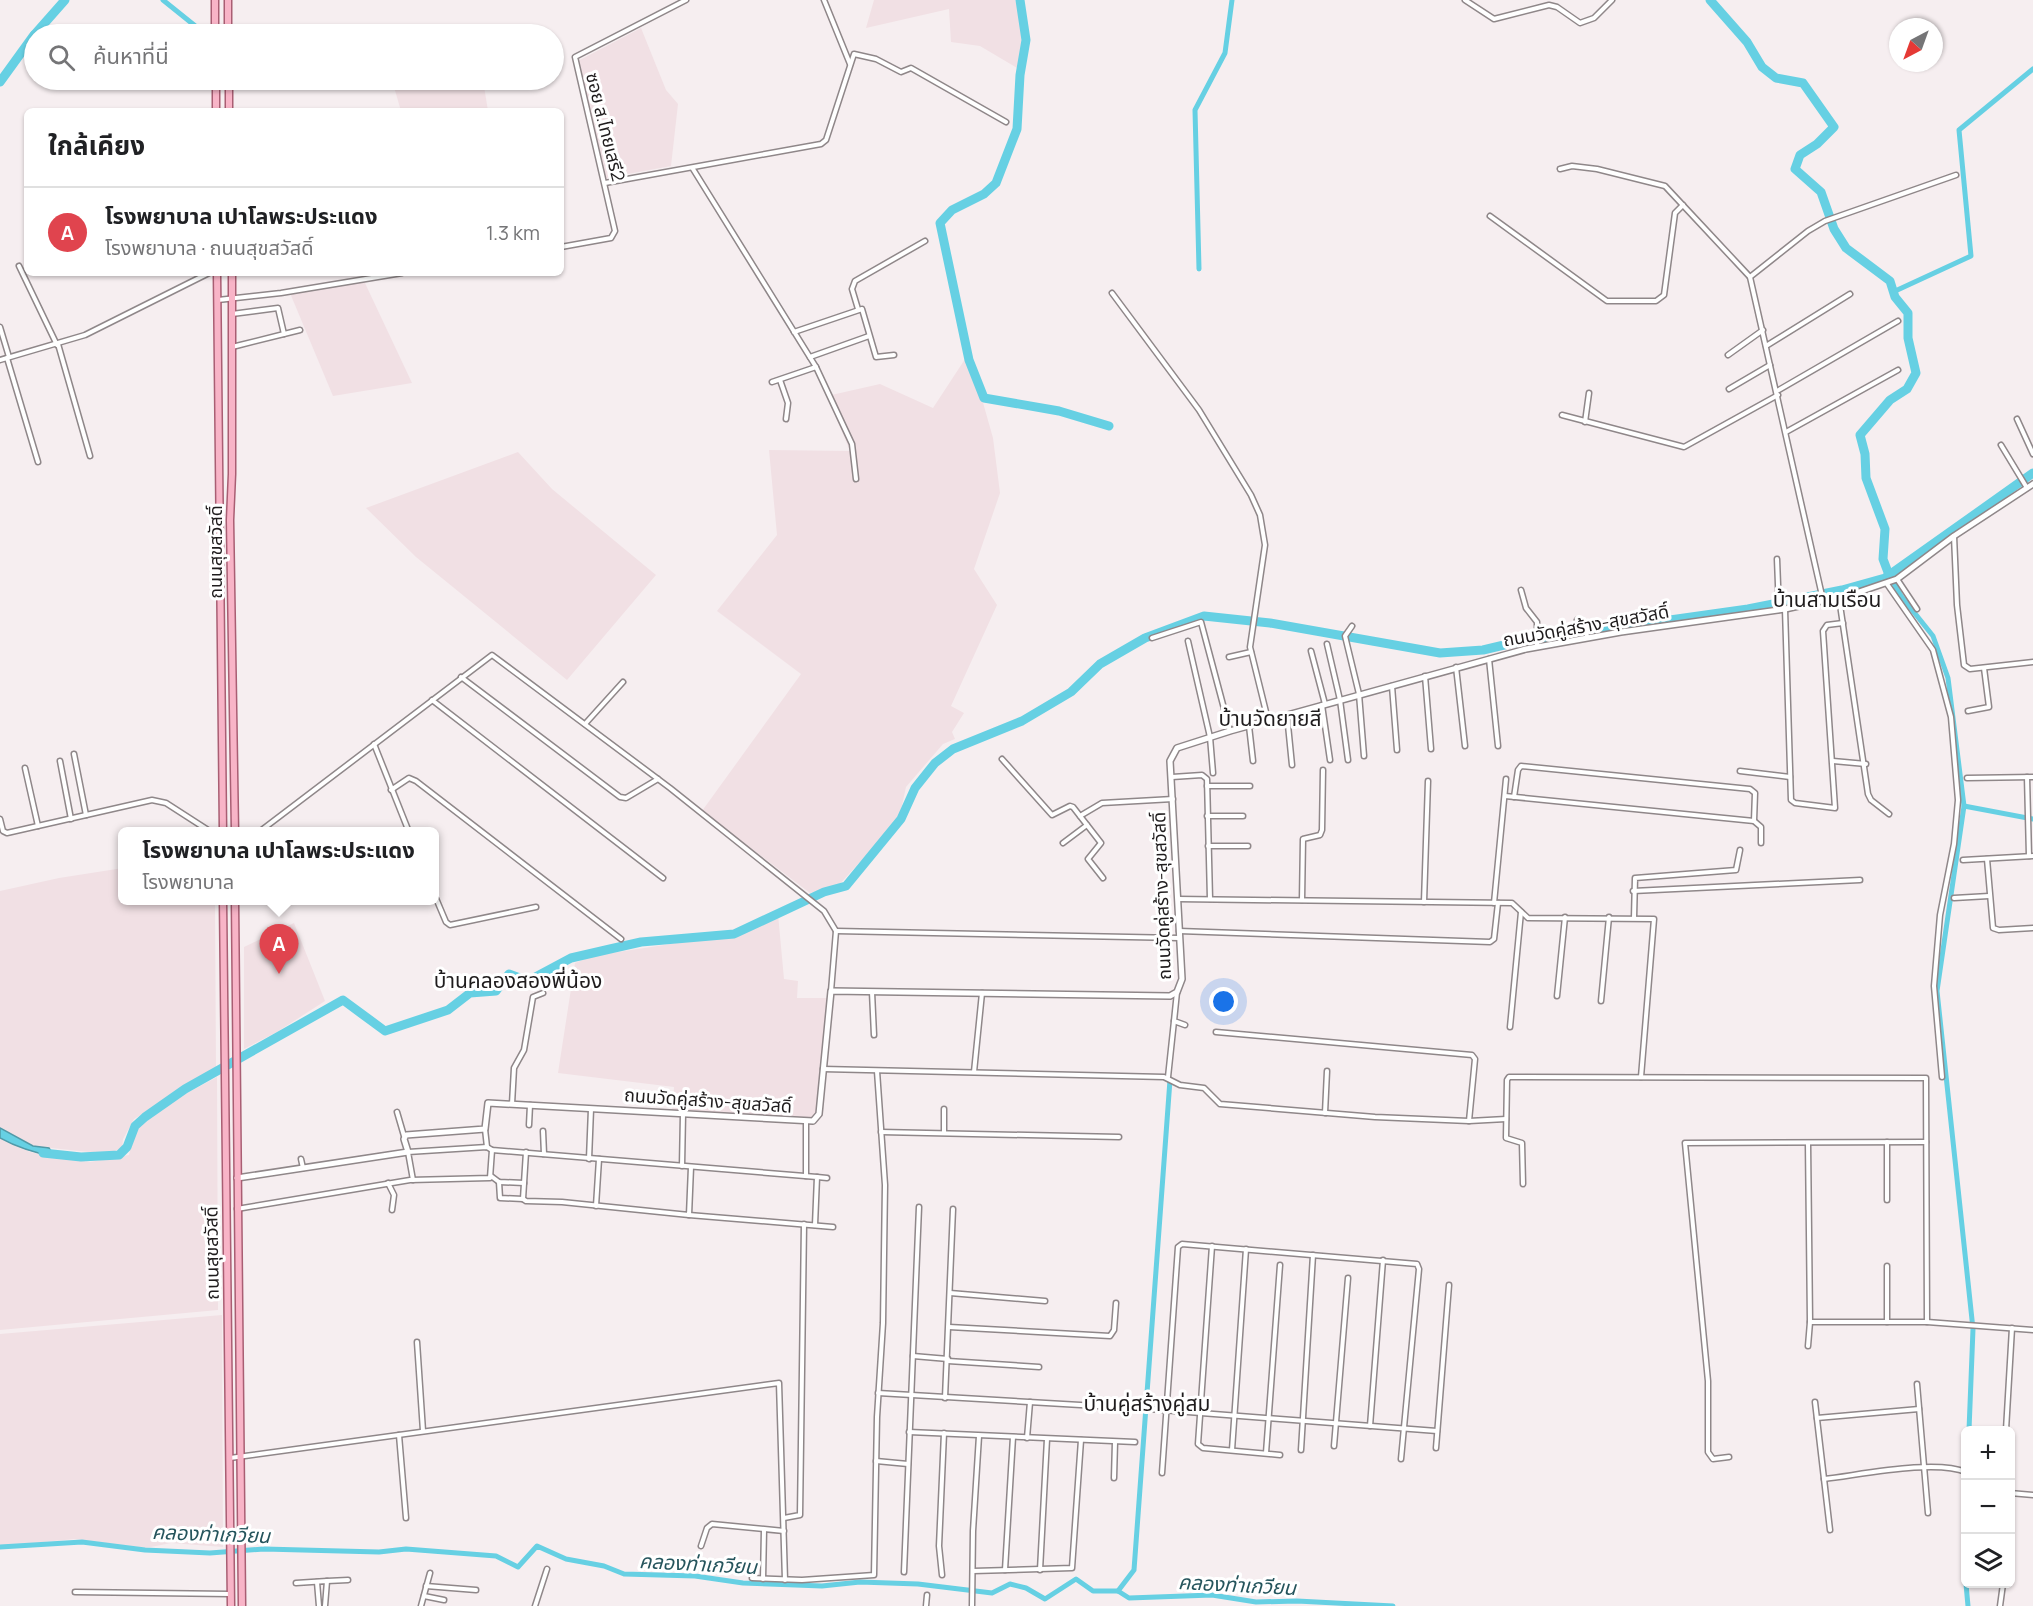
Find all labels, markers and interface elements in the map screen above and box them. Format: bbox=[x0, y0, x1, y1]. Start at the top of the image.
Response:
north arrow bbox=[1889, 18, 1943, 72]
search box bbox=[24, 24, 564, 90]
icon: search bbox=[45, 41, 78, 74]
text: ค้นหาที่นี่ bbox=[93, 41, 169, 71]
street label: ซอย ส.ไทยเสรี2 bbox=[581, 70, 631, 184]
text: ใกล้เคียง bbox=[48, 127, 145, 163]
text: โรงพยาบาล เปาโลพระประแดง bbox=[105, 201, 377, 231]
text: A bbox=[61, 219, 74, 246]
text: 1.3 km bbox=[486, 219, 540, 246]
text: โรงพยาบาล · ถนนสุขสวัสดิ์ bbox=[105, 234, 314, 261]
street label: ถนนสุขสวัสดิ์ bbox=[203, 505, 227, 599]
district label: บ้านสามเรือน bbox=[1773, 585, 1881, 613]
street label: ถนนวัดคู่สร้าง-สุขสวัสดิ์ bbox=[1501, 599, 1671, 652]
district label: บ้านวัดยายสี bbox=[1219, 704, 1321, 732]
street label: ถนนวัดคู่สร้าง-สุขสวัสดิ์ bbox=[1146, 812, 1177, 981]
popup bbox=[118, 827, 439, 905]
text: โรงพยาบาล เปาโลพระประแดง bbox=[142, 835, 415, 865]
text: โรงพยาบาล bbox=[142, 868, 234, 895]
pin: A bbox=[260, 924, 298, 974]
district label: บ้านคลองสองพี่น้อง bbox=[434, 966, 602, 994]
your location bbox=[1209, 987, 1238, 1016]
street label: ถนนวัดคู่สร้าง-สุขสวัสดิ์ bbox=[623, 1082, 793, 1119]
street label: ถนนสุขสวัสดิ์ bbox=[198, 1206, 224, 1300]
district label: บ้านคู่สร้างคู่สม bbox=[1084, 1389, 1210, 1417]
map controls bbox=[1961, 1426, 2015, 1588]
button: + bbox=[1961, 1426, 2015, 1480]
button: − bbox=[1961, 1480, 2015, 1534]
water label: คลองท่าเกวียน bbox=[152, 1518, 272, 1549]
button: layers bbox=[1961, 1534, 2015, 1588]
water label: คลองท่าเกวียน bbox=[638, 1547, 759, 1580]
water label: คลองท่าเกวียน bbox=[1177, 1568, 1298, 1601]

